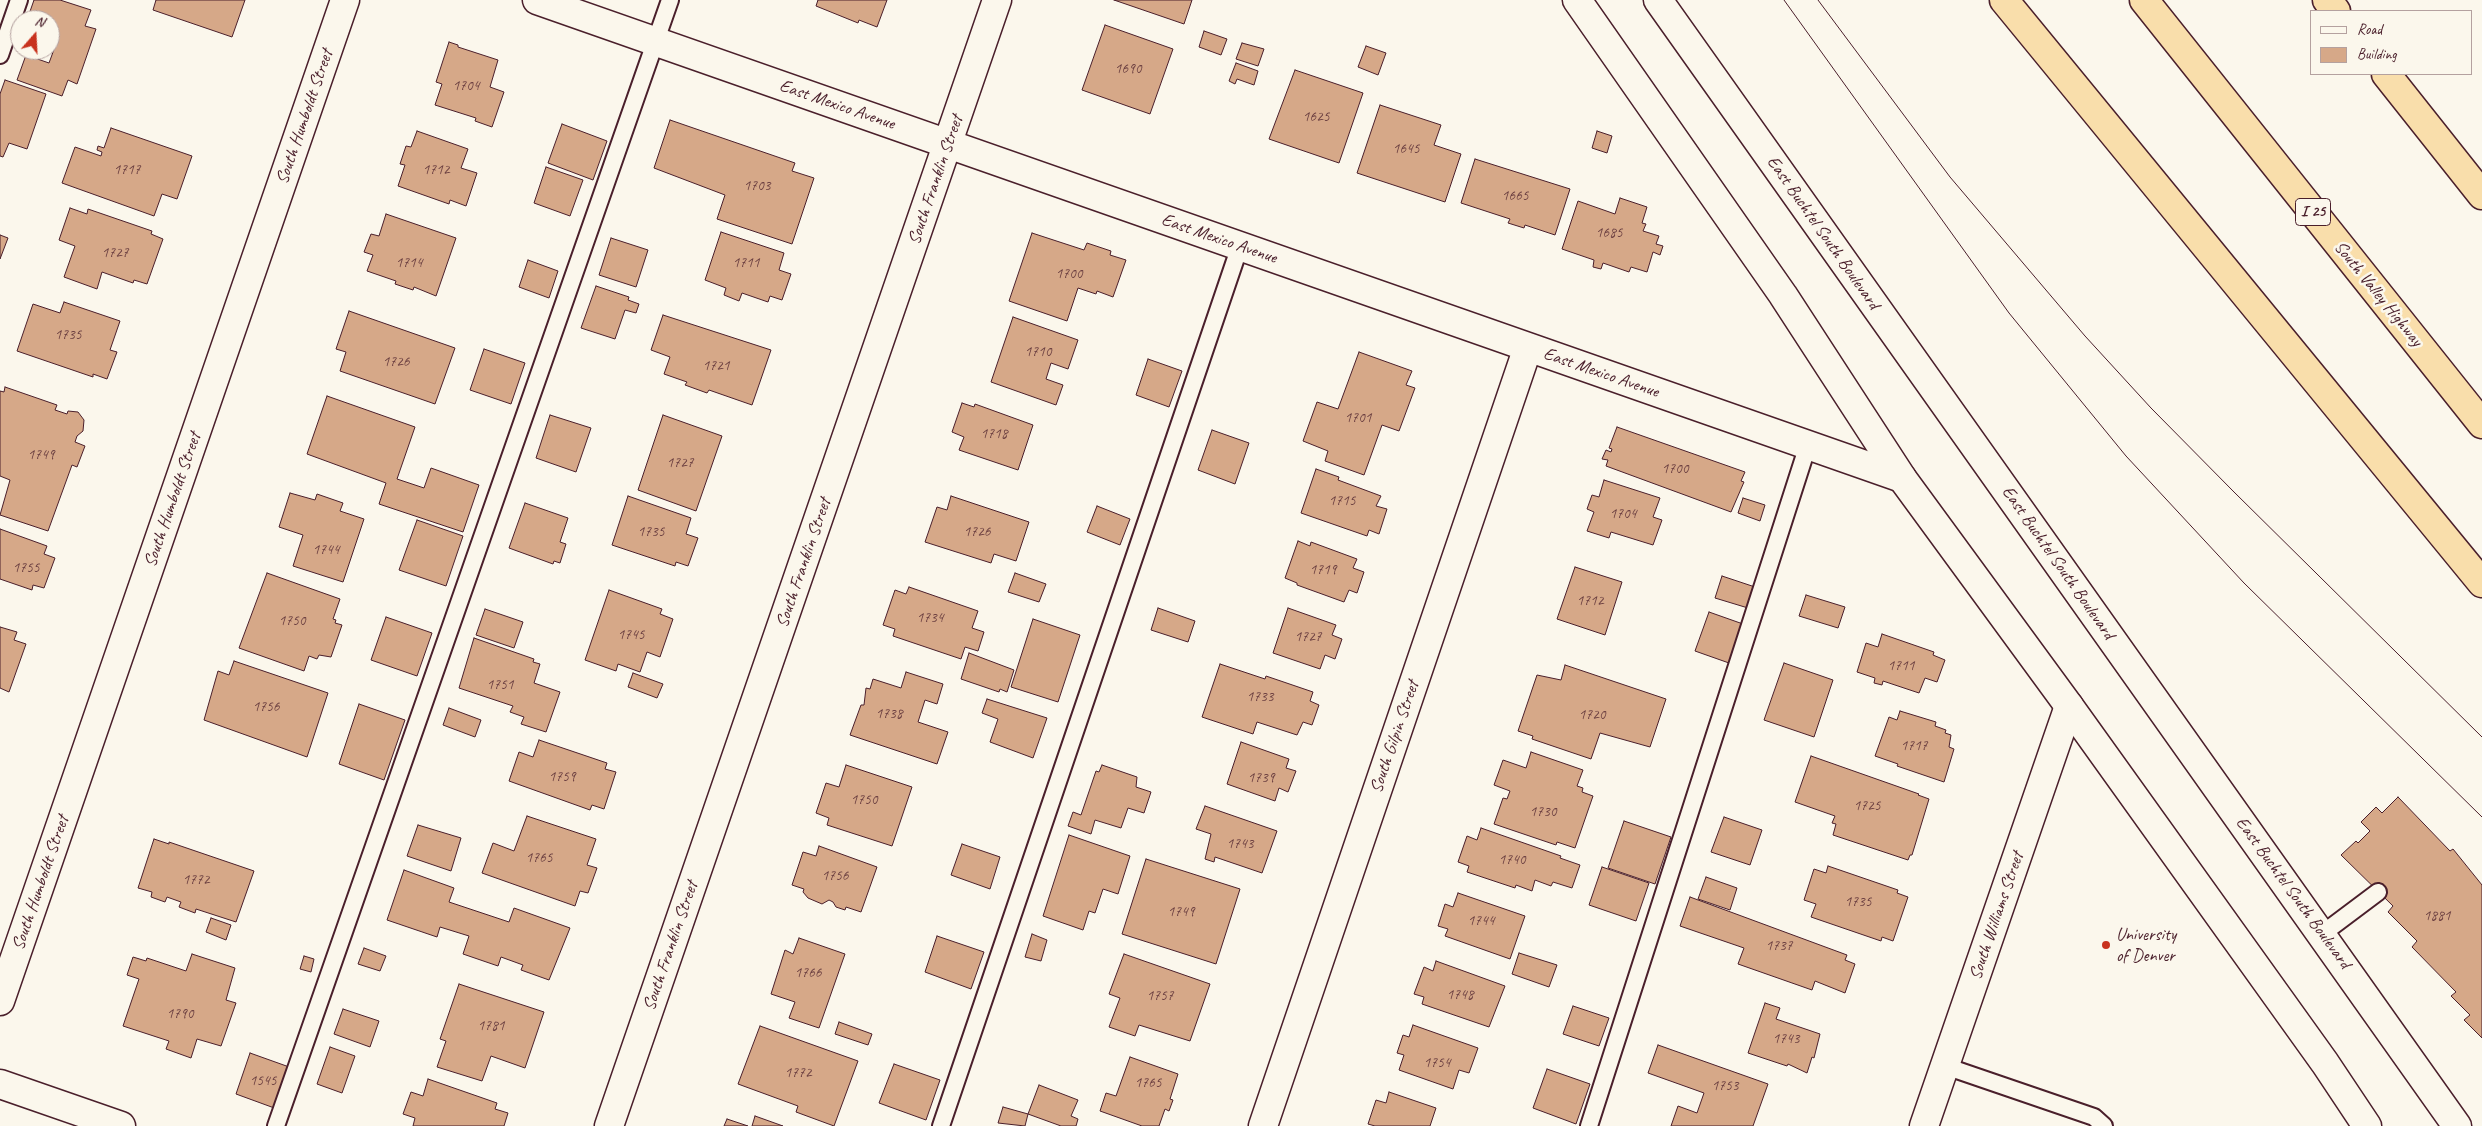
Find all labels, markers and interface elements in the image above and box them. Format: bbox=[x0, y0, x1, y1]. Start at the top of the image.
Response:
north arrow bbox=[10, 10, 60, 60]
legend bbox=[2310, 10, 2472, 75]
text: N bbox=[33, 12, 47, 31]
text: Road bbox=[2357, 20, 2382, 39]
text: Building bbox=[2357, 45, 2396, 64]
street label: South Humboldt Street bbox=[272, 47, 338, 187]
house number: 1690 bbox=[1115, 60, 1141, 78]
street label: East Mexico Avenue bbox=[776, 75, 898, 135]
house number: 1704 bbox=[453, 77, 479, 95]
house number: 1625 bbox=[1303, 108, 1329, 126]
street label: South Franklin Street bbox=[904, 113, 968, 247]
house number: 1645 bbox=[1393, 140, 1419, 158]
street label: East Buchtel South Boulevard bbox=[1762, 152, 1884, 314]
house number: 1717 bbox=[114, 161, 140, 179]
house number: 1712 bbox=[423, 161, 449, 179]
house number: 1703 bbox=[744, 177, 770, 195]
house number: 1665 bbox=[1502, 187, 1528, 205]
road number: I 25 bbox=[2296, 198, 2330, 226]
street label: East Mexico Avenue bbox=[1158, 209, 1280, 269]
house number: 1685 bbox=[1596, 224, 1622, 242]
street label: South Valley Highway bbox=[2329, 237, 2427, 351]
house number: 1727 bbox=[102, 244, 128, 262]
house number: 1714 bbox=[396, 254, 422, 272]
house number: 1711 bbox=[733, 254, 759, 272]
house number: 1700 bbox=[1056, 265, 1082, 283]
house number: 1735 bbox=[55, 326, 81, 344]
house number: 1710 bbox=[1025, 343, 1051, 361]
street label: East Mexico Avenue bbox=[1540, 343, 1662, 403]
house number: 1726 bbox=[383, 353, 409, 371]
house number: 1721 bbox=[703, 357, 729, 375]
house number: 1701 bbox=[1345, 409, 1371, 427]
house number: 1718 bbox=[981, 425, 1007, 443]
street label: South Humboldt Street bbox=[140, 430, 206, 570]
house number: 1749 bbox=[28, 446, 54, 464]
house number: 1727 bbox=[667, 454, 693, 472]
house number: 1700 bbox=[1662, 460, 1688, 478]
street label: East Buchtel South Boulevard bbox=[1997, 482, 2119, 644]
house number: 1715 bbox=[1329, 492, 1355, 510]
street label: South Franklin Street bbox=[772, 496, 836, 630]
house number: 1704 bbox=[1610, 505, 1636, 523]
house number: 1735 bbox=[638, 523, 664, 541]
house number: 1726 bbox=[964, 523, 990, 541]
house number: 1744 bbox=[313, 541, 339, 559]
house number: 1755 bbox=[13, 559, 39, 577]
house number: 1719 bbox=[1310, 561, 1336, 579]
house number: 1712 bbox=[1577, 592, 1603, 610]
house number: 1734 bbox=[917, 609, 943, 627]
house number: 1750 bbox=[279, 612, 305, 630]
house number: 1745 bbox=[618, 626, 644, 644]
house number: 1727 bbox=[1295, 628, 1321, 646]
house number: 1711 bbox=[1888, 657, 1914, 675]
house number: 1751 bbox=[487, 676, 513, 694]
street label: South Gilpin Street bbox=[1366, 678, 1424, 796]
house number: 1733 bbox=[1247, 688, 1273, 706]
house number: 1756 bbox=[253, 698, 279, 716]
house number: 1738 bbox=[876, 705, 902, 723]
house number: 1720 bbox=[1579, 706, 1605, 724]
house number: 1717 bbox=[1901, 737, 1927, 755]
house number: 1759 bbox=[549, 768, 575, 786]
house number: 1739 bbox=[1248, 769, 1274, 787]
house number: 1750 bbox=[851, 791, 877, 809]
house number: 1725 bbox=[1854, 797, 1880, 815]
house number: 1730 bbox=[1530, 803, 1556, 821]
street label: South Humboldt Street bbox=[8, 813, 74, 953]
street label: East Buchtel South Boulevard bbox=[2231, 813, 2355, 973]
house number: 1743 bbox=[1227, 835, 1253, 853]
house number: 1765 bbox=[526, 849, 552, 867]
street label: South Williams Street bbox=[1965, 849, 2029, 983]
house number: 1740 bbox=[1499, 851, 1525, 869]
house number: 1756 bbox=[822, 867, 848, 885]
house number: 1772 bbox=[183, 871, 209, 889]
street label: South Franklin Street bbox=[639, 879, 703, 1013]
house number: 1735 bbox=[1845, 893, 1871, 911]
house number: 1749 bbox=[1168, 903, 1194, 921]
house number: 1881 bbox=[2424, 907, 2450, 925]
house number: 1744 bbox=[1468, 912, 1494, 930]
place label: University of Denver bbox=[2116, 924, 2176, 966]
house number: 1737 bbox=[1766, 937, 1792, 955]
marker: University of Denver bbox=[2100, 939, 2112, 951]
house number: 1766 bbox=[795, 964, 821, 982]
house number: 1748 bbox=[1447, 986, 1473, 1004]
house number: 1757 bbox=[1147, 987, 1173, 1005]
house number: 1790 bbox=[167, 1005, 193, 1023]
house number: 1781 bbox=[478, 1017, 504, 1035]
house number: 1743 bbox=[1773, 1030, 1799, 1048]
house number: 1754 bbox=[1424, 1054, 1450, 1072]
house number: 1772 bbox=[785, 1064, 811, 1082]
house number: 1545 bbox=[250, 1072, 276, 1090]
house number: 1765 bbox=[1135, 1074, 1161, 1092]
house number: 1753 bbox=[1712, 1077, 1738, 1095]

